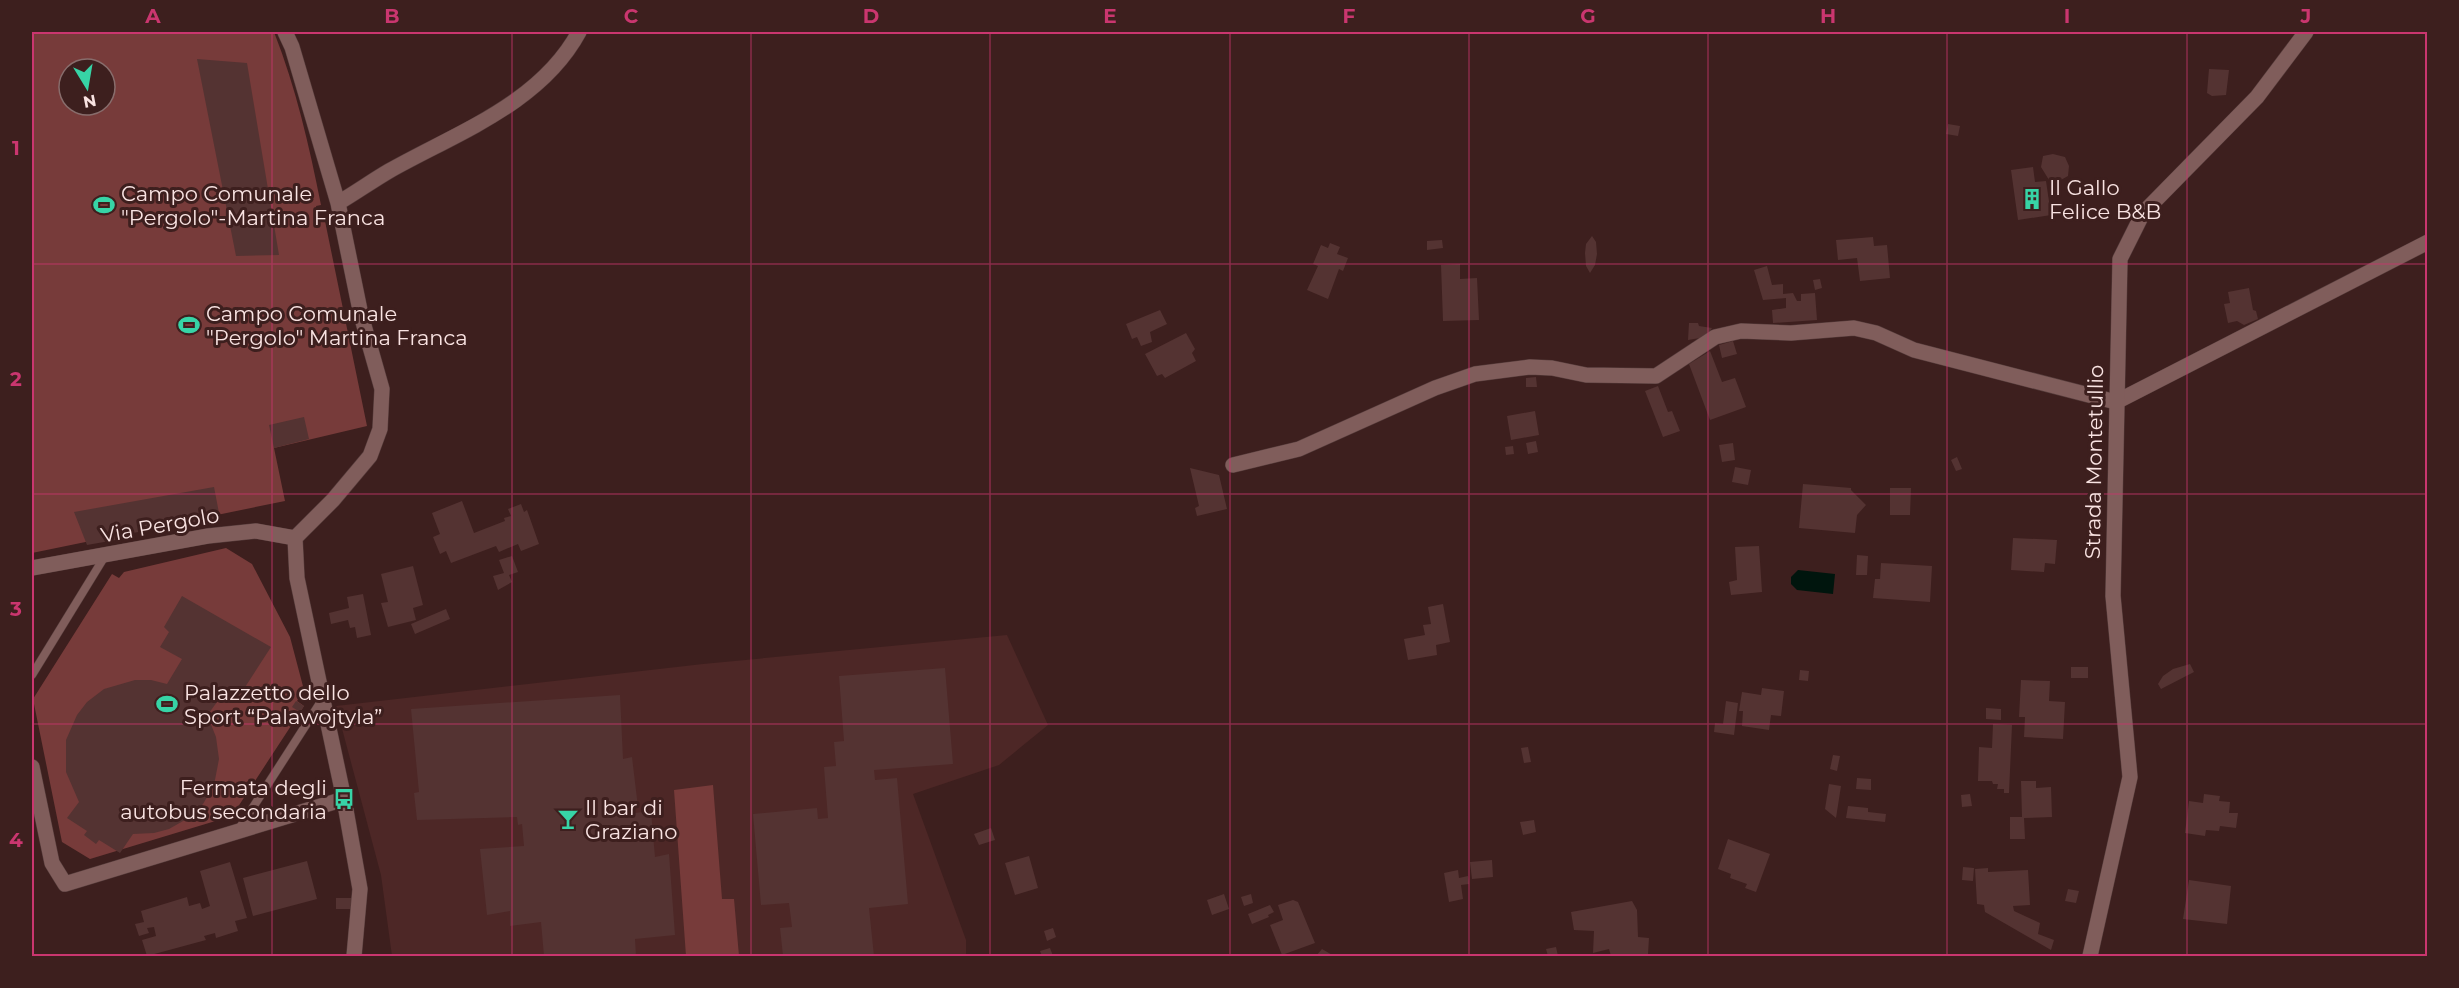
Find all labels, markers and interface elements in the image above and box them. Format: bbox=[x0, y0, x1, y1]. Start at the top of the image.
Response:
text: A bbox=[144, 4, 161, 28]
text: B bbox=[384, 4, 400, 28]
text: C bbox=[624, 4, 639, 28]
text: D bbox=[863, 4, 879, 28]
text: E bbox=[1103, 4, 1117, 28]
text: F bbox=[1343, 4, 1356, 28]
text: G bbox=[1580, 4, 1596, 28]
text: H bbox=[1820, 4, 1836, 28]
text: I bbox=[2064, 4, 2070, 28]
text: J bbox=[2300, 4, 2311, 28]
north arrow bbox=[57, 57, 117, 117]
text: N bbox=[82, 91, 98, 112]
text: 1 bbox=[12, 136, 20, 160]
place label: Il Gallo Felice B&B bbox=[2049, 175, 2161, 224]
place label: Campo Comunale "Pergolo"-Martina Franca bbox=[121, 181, 385, 230]
building icon: Il Gallo Felice B&B bbox=[2020, 187, 2044, 211]
sports icon: Campo Comunale "Pergolo"-Martina Franca bbox=[92, 193, 116, 217]
place label: Campo Comunale "Pergolo" Martina Franca bbox=[206, 301, 468, 350]
sports icon: Campo Comunale "Pergolo" Martina Franca bbox=[177, 313, 201, 337]
street label: Strada Montetullio bbox=[2080, 365, 2108, 559]
text: 2 bbox=[10, 367, 22, 391]
street label: Via Pergolo bbox=[99, 502, 221, 548]
text: 3 bbox=[9, 597, 22, 621]
place label: Palazzetto dello Sport “Palawojtyla” bbox=[184, 680, 382, 729]
sports icon: Palazzetto dello Sport “Palawojtyla” bbox=[155, 692, 179, 716]
place label: Fermata degli autobus secondaria bbox=[120, 775, 327, 824]
bus stop icon: Fermata degli autobus secondaria bbox=[332, 787, 356, 811]
place label: Il bar di Graziano bbox=[585, 795, 677, 844]
bar icon: Il bar di Graziano bbox=[556, 807, 580, 831]
text: 4 bbox=[9, 828, 23, 852]

